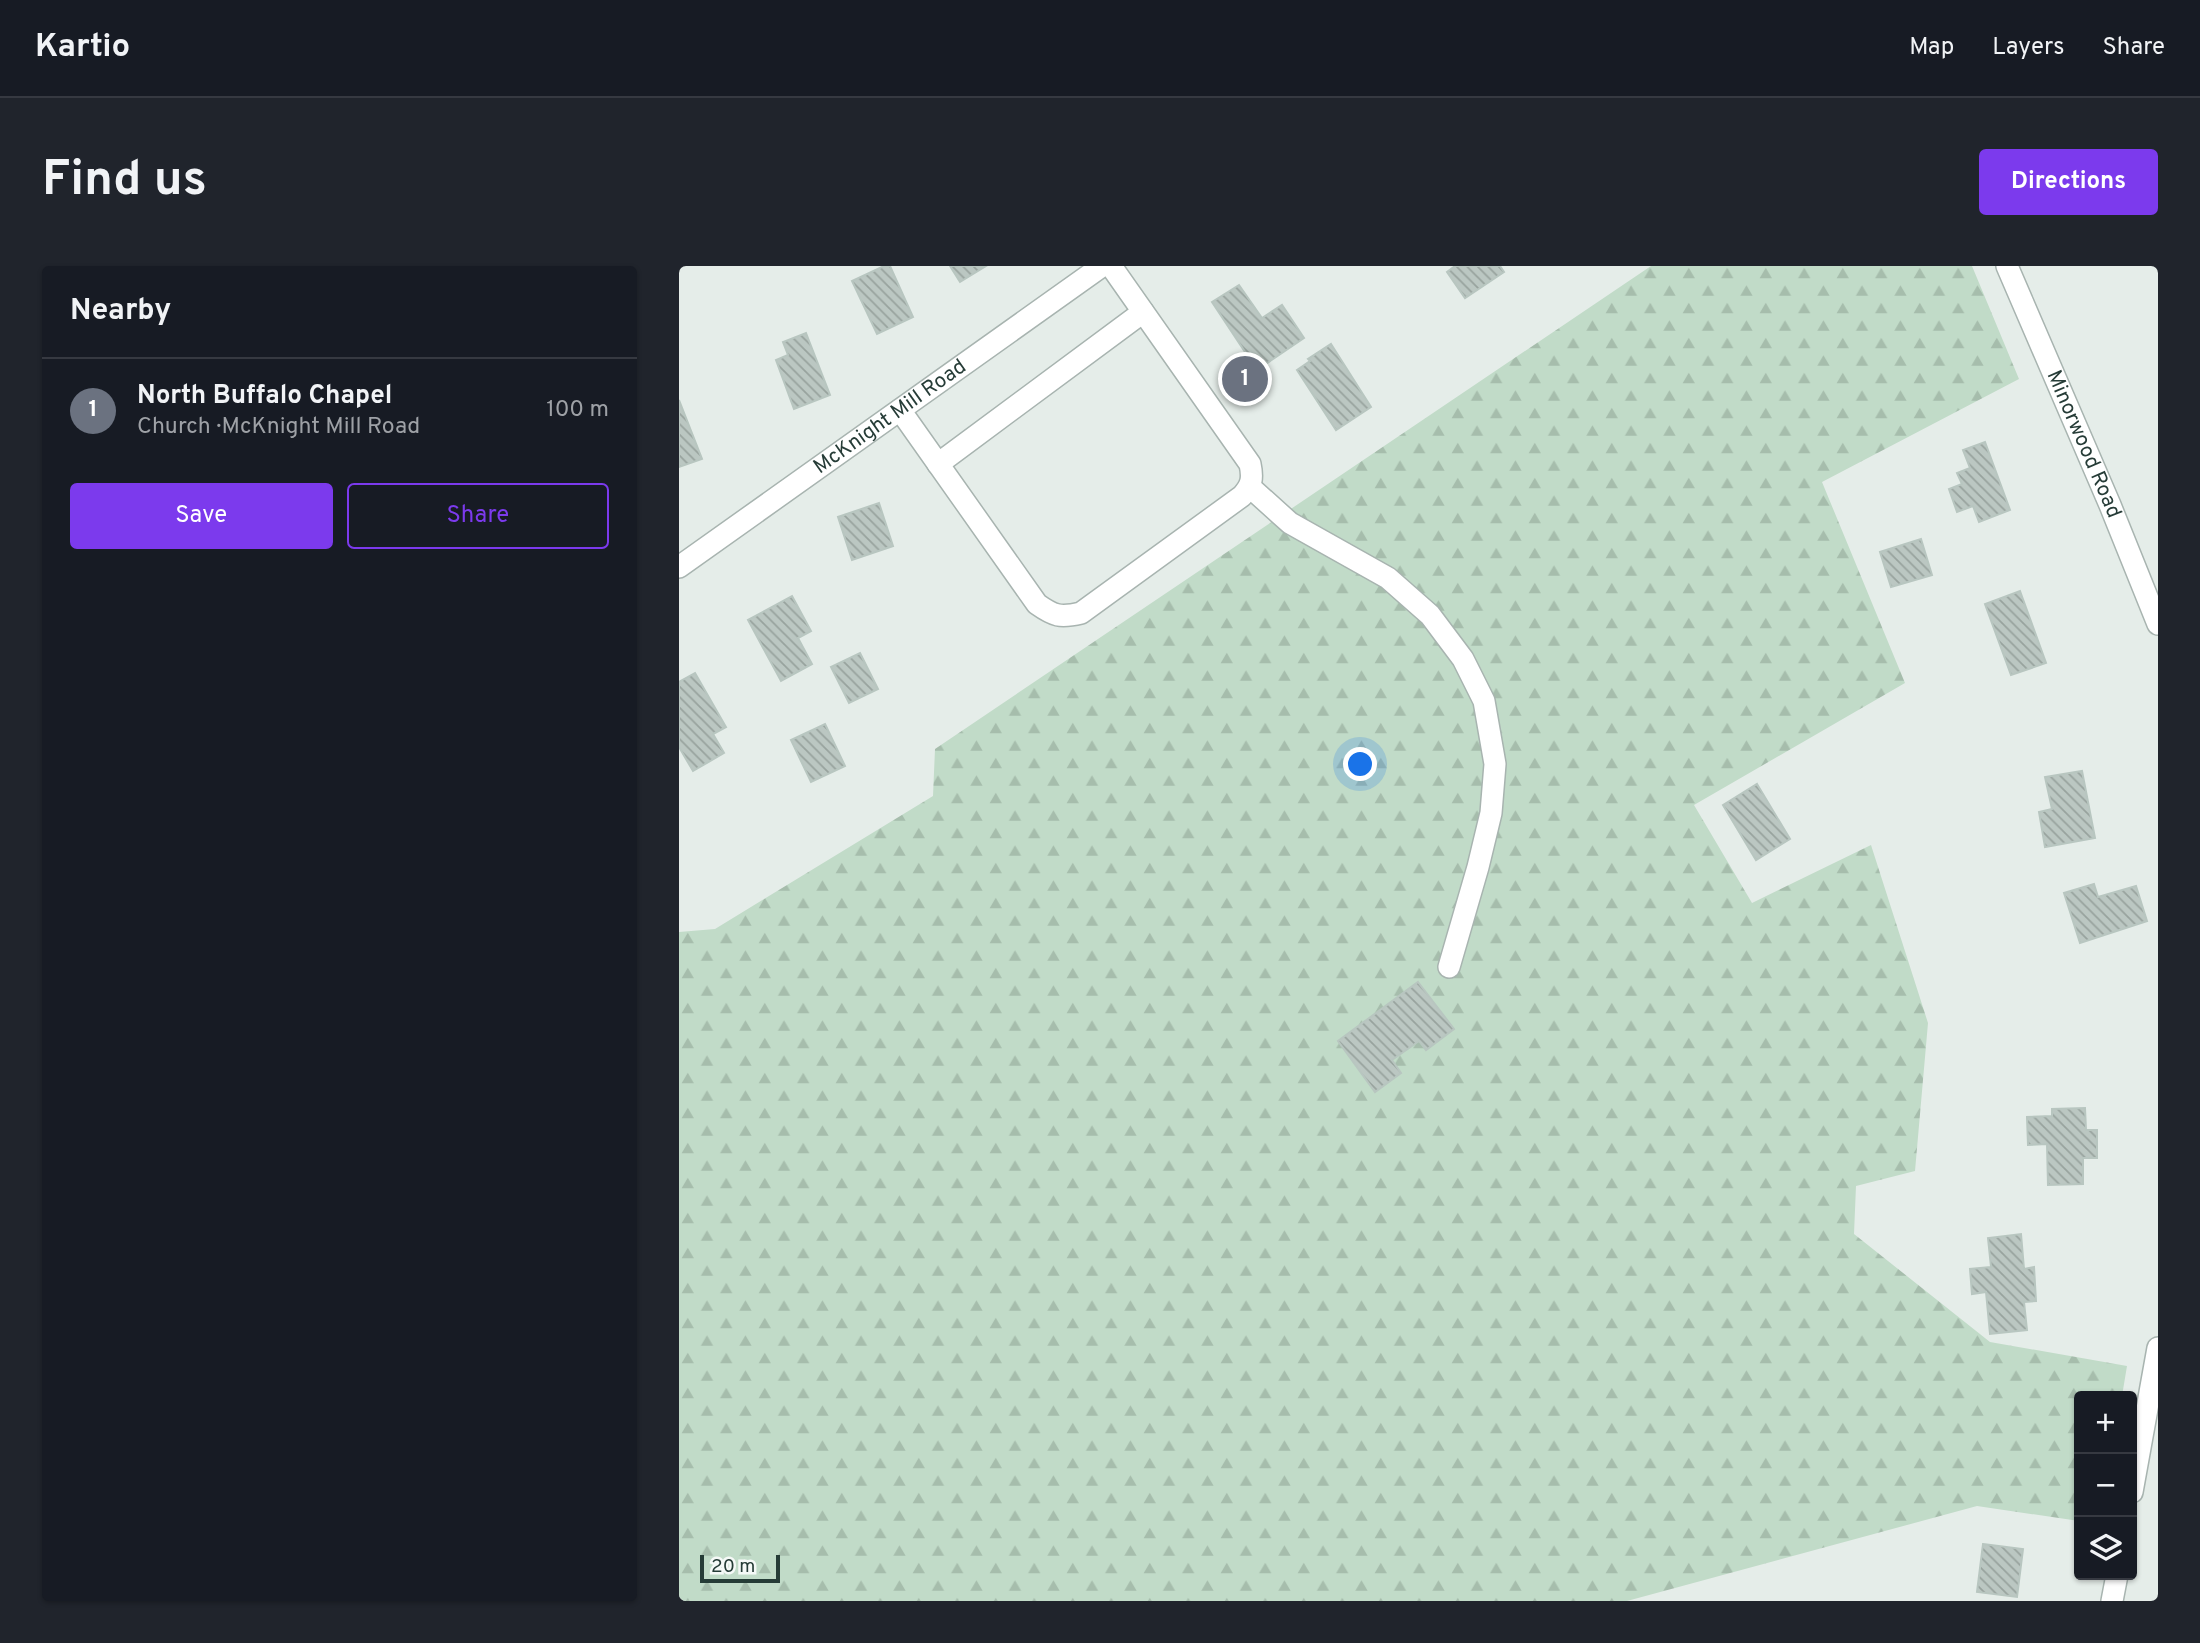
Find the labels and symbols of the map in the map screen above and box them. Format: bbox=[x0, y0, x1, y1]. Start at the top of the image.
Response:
street label: McKnight Mill Road bbox=[808, 353, 972, 480]
pin: 1 bbox=[1222, 353, 1268, 405]
street label: Minorwood Road bbox=[2040, 366, 2127, 522]
your location bbox=[1343, 747, 1377, 781]
scale bar bbox=[700, 1552, 781, 1584]

